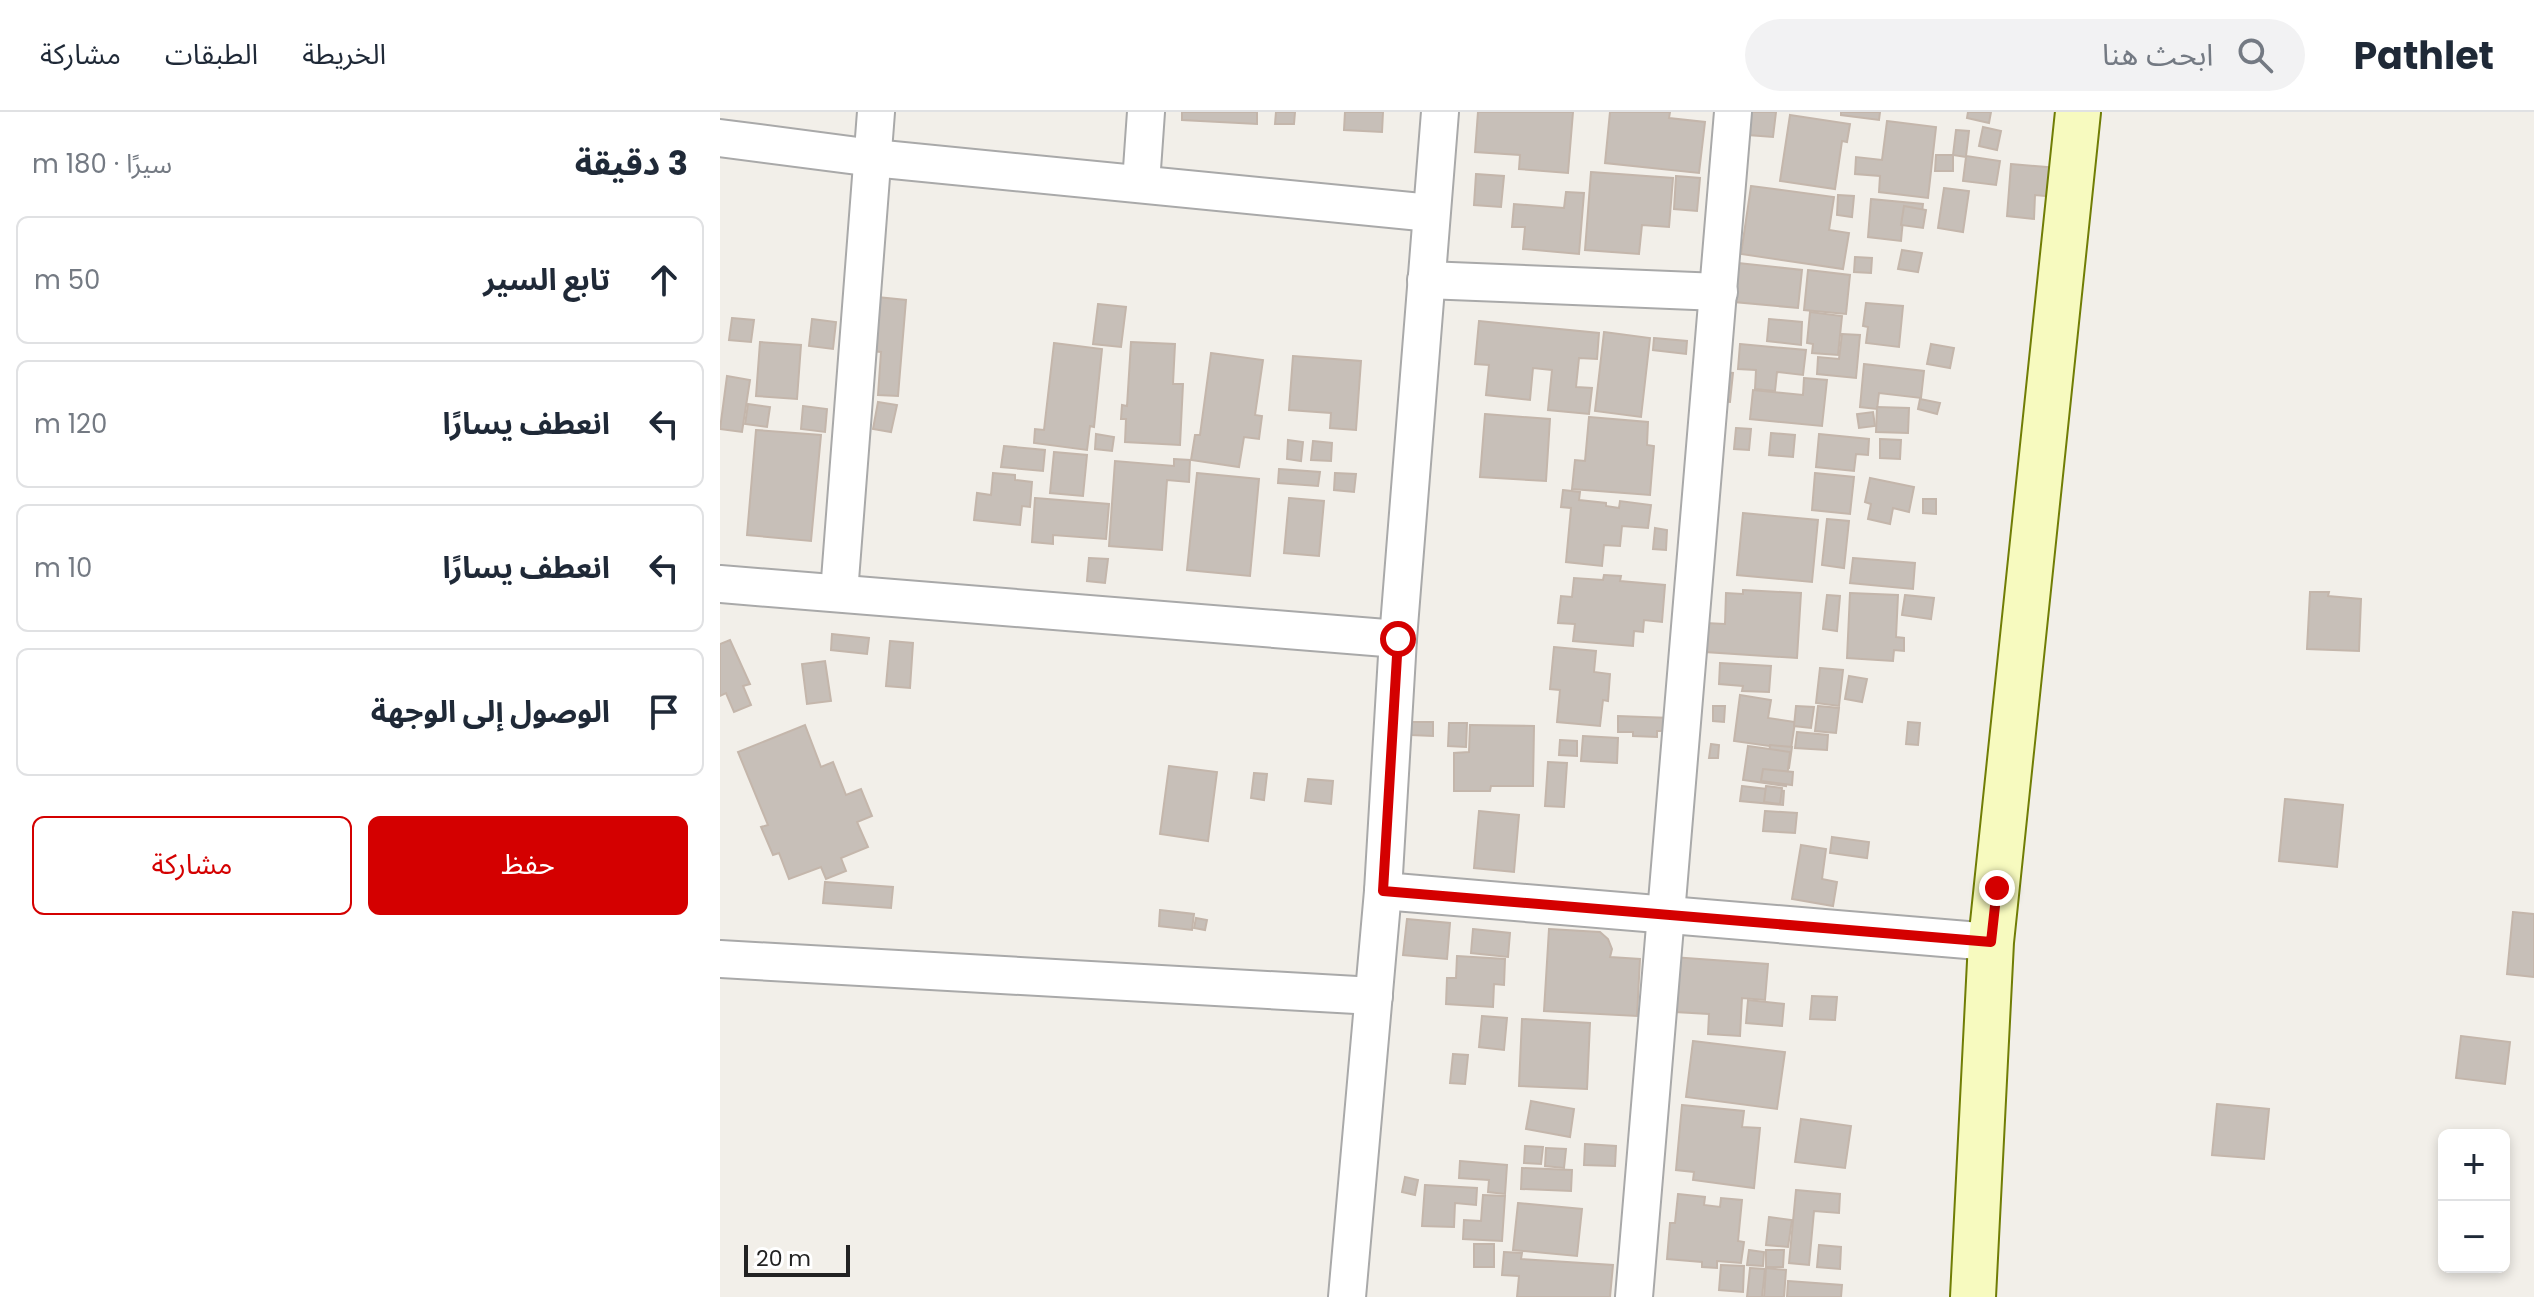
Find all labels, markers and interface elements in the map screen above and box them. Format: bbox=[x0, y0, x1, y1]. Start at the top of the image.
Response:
search box bbox=[1745, 19, 2305, 91]
text: Pathlet bbox=[2353, 29, 2494, 82]
text: ابحث هنا bbox=[2102, 33, 2213, 76]
icon: search bbox=[2233, 33, 2277, 77]
text: مشاركة bbox=[40, 35, 121, 74]
text: الطبقات bbox=[165, 35, 258, 74]
text: الخريطة bbox=[302, 35, 386, 74]
text: 3 دقيقة bbox=[575, 139, 688, 187]
text: سيرًا · 180 m bbox=[32, 146, 172, 182]
text: تابع السير bbox=[483, 258, 610, 301]
icon: ahead bbox=[642, 258, 686, 302]
text: 50 m bbox=[34, 262, 100, 298]
text: انعطف يسارًا bbox=[442, 402, 610, 445]
icon: left bbox=[642, 402, 686, 446]
text: 120 m bbox=[34, 406, 107, 442]
text: انعطف يسارًا bbox=[442, 546, 610, 589]
icon: left bbox=[642, 546, 686, 590]
text: 10 m bbox=[34, 550, 92, 586]
route start bbox=[1380, 621, 1416, 657]
text: الوصول إلى الوجهة bbox=[371, 690, 610, 733]
icon: arrive bbox=[642, 690, 686, 734]
button: مشاركة bbox=[32, 816, 352, 915]
button: حفظ bbox=[368, 816, 688, 915]
route end bbox=[1979, 870, 2015, 906]
map controls bbox=[2438, 1129, 2510, 1273]
button: + bbox=[2438, 1129, 2510, 1201]
button: − bbox=[2438, 1201, 2510, 1273]
scale bar bbox=[744, 1241, 850, 1277]
text: 20 m bbox=[756, 1243, 811, 1274]

